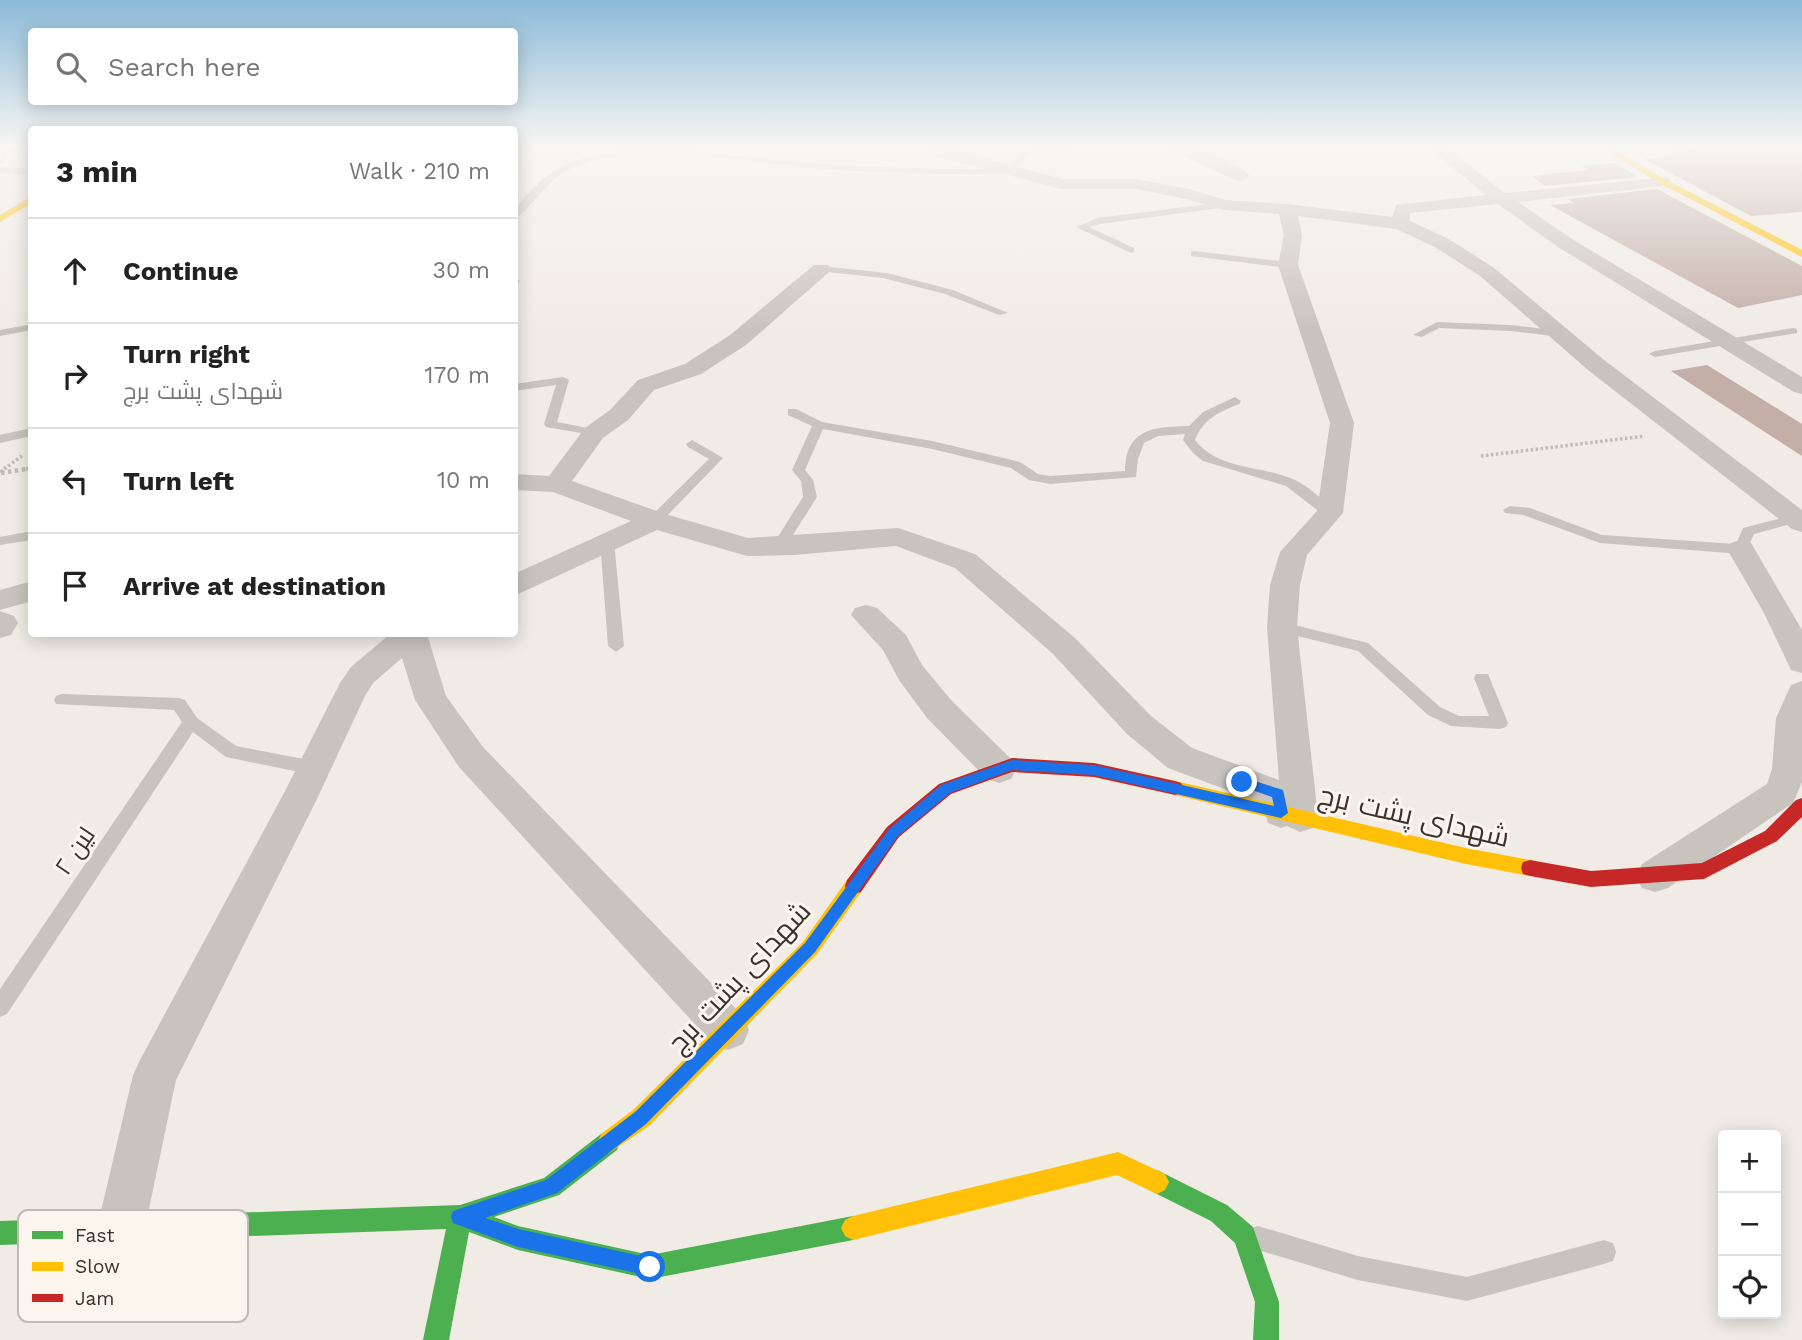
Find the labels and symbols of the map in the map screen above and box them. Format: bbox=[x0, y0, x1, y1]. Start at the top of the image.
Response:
route end bbox=[1226, 766, 1257, 797]
street label: شهدای پشت برج bbox=[1315, 778, 1513, 856]
street label: لین ۲ bbox=[49, 822, 101, 880]
street label: شهدای پشت برج bbox=[660, 894, 819, 1061]
legend bbox=[18, 1210, 248, 1322]
text: Fast bbox=[75, 1224, 114, 1247]
route start bbox=[634, 1251, 665, 1282]
text: Slow bbox=[75, 1255, 120, 1278]
text: Jam bbox=[75, 1287, 114, 1310]

